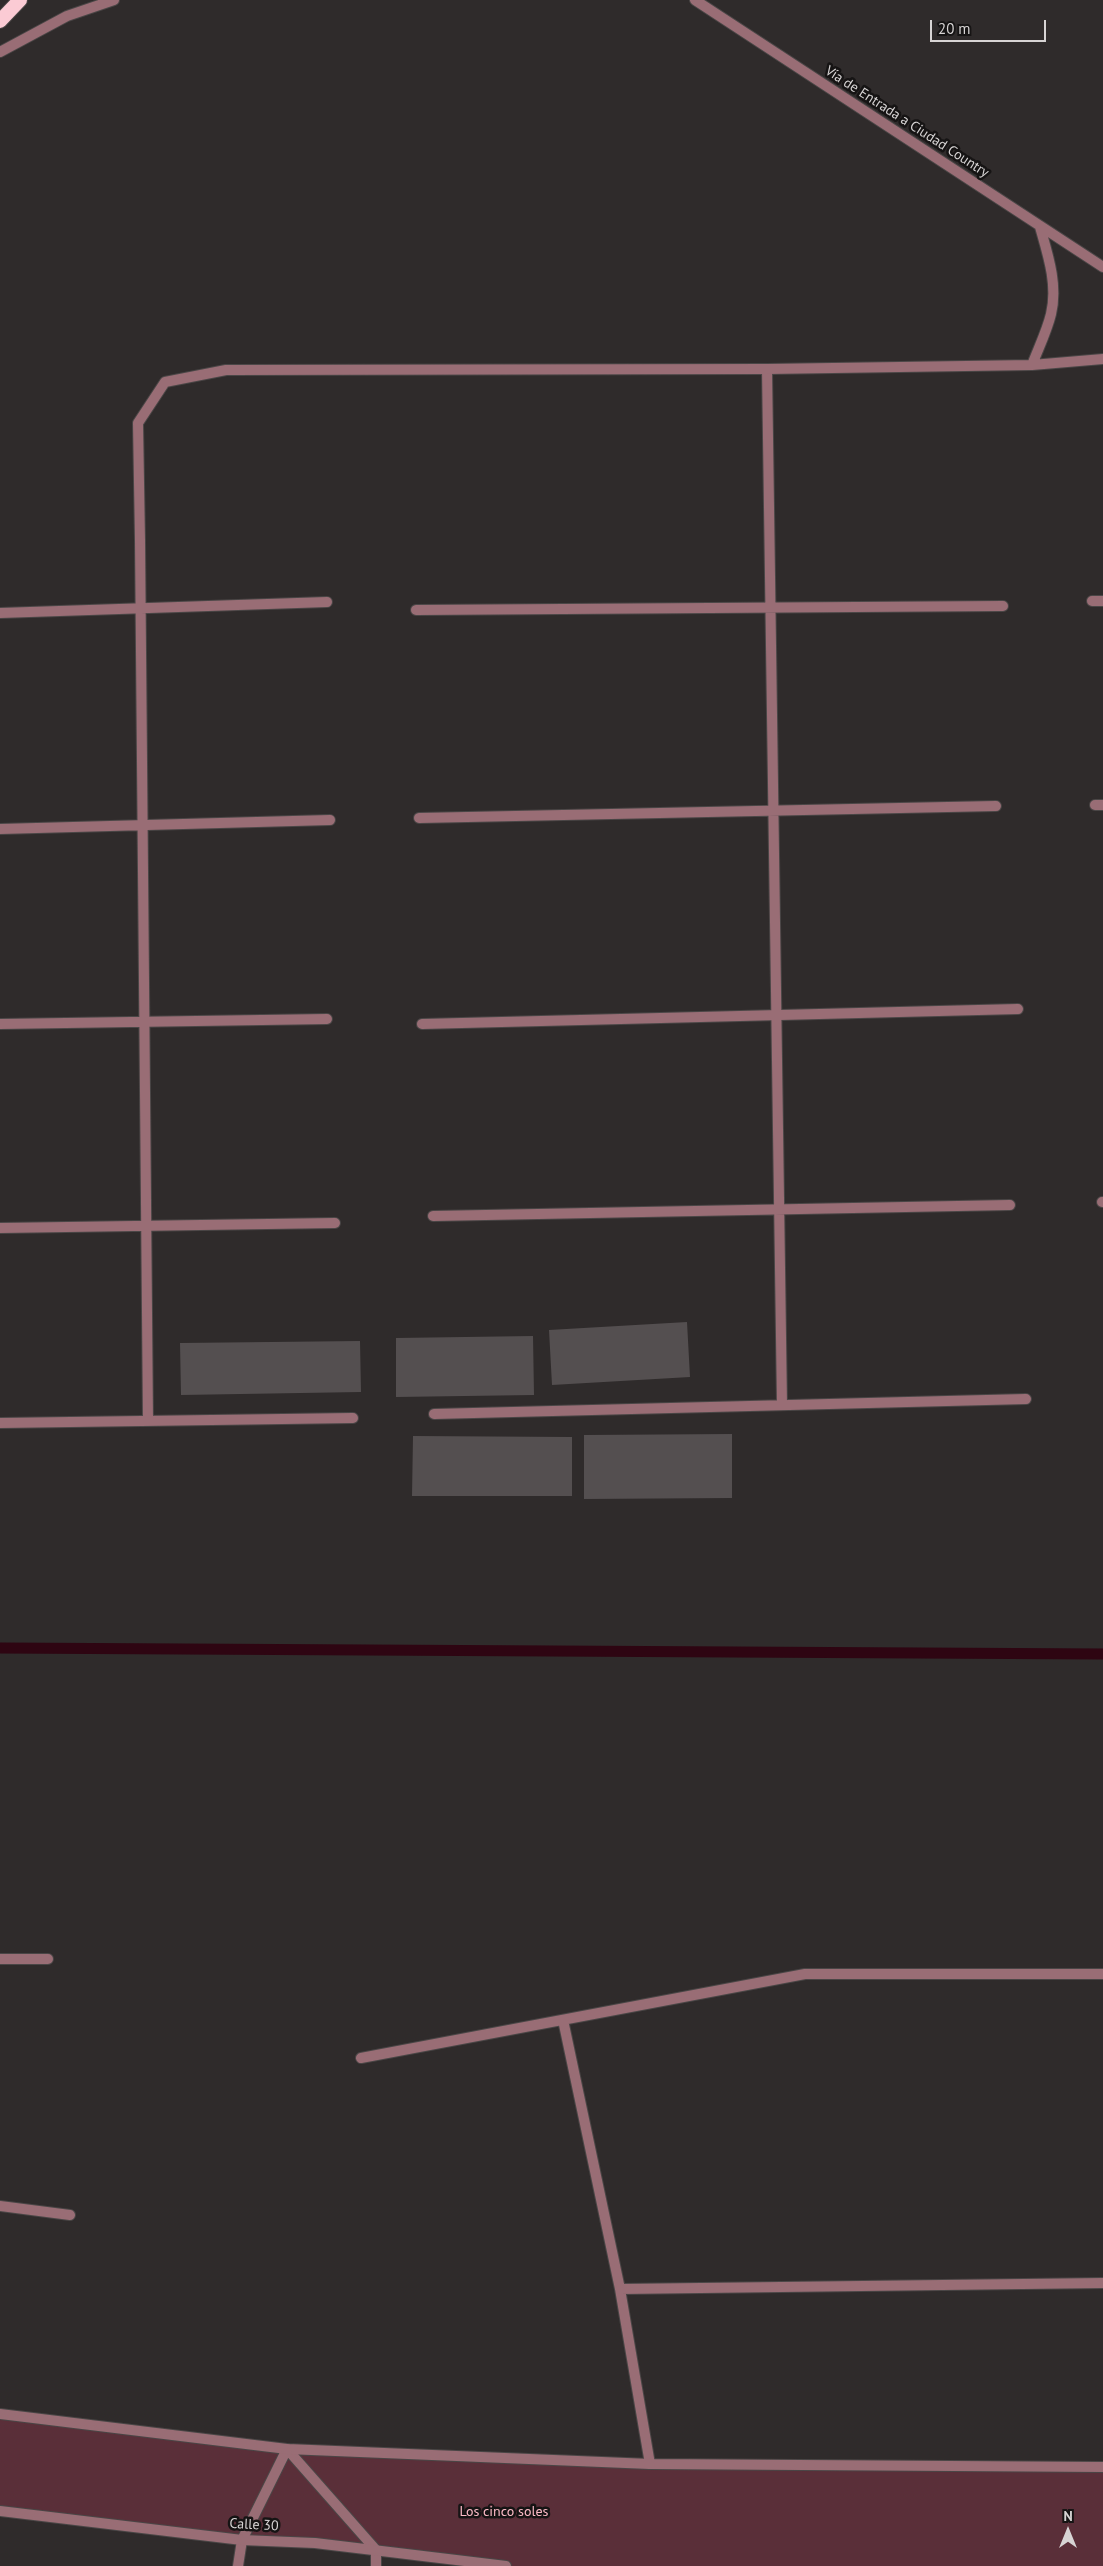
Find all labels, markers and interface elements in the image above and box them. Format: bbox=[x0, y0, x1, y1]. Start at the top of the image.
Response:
scale bar bbox=[933, 10, 1049, 42]
text: 20 m bbox=[938, 19, 971, 38]
street label: Vía de Entrada a Ciudad Country bbox=[822, 63, 992, 181]
park label: Los cinco soles bbox=[460, 2504, 548, 2520]
north arrow bbox=[1043, 2506, 1093, 2556]
text: N bbox=[1063, 2507, 1073, 2525]
street label: Calle 30 bbox=[229, 2515, 279, 2535]

